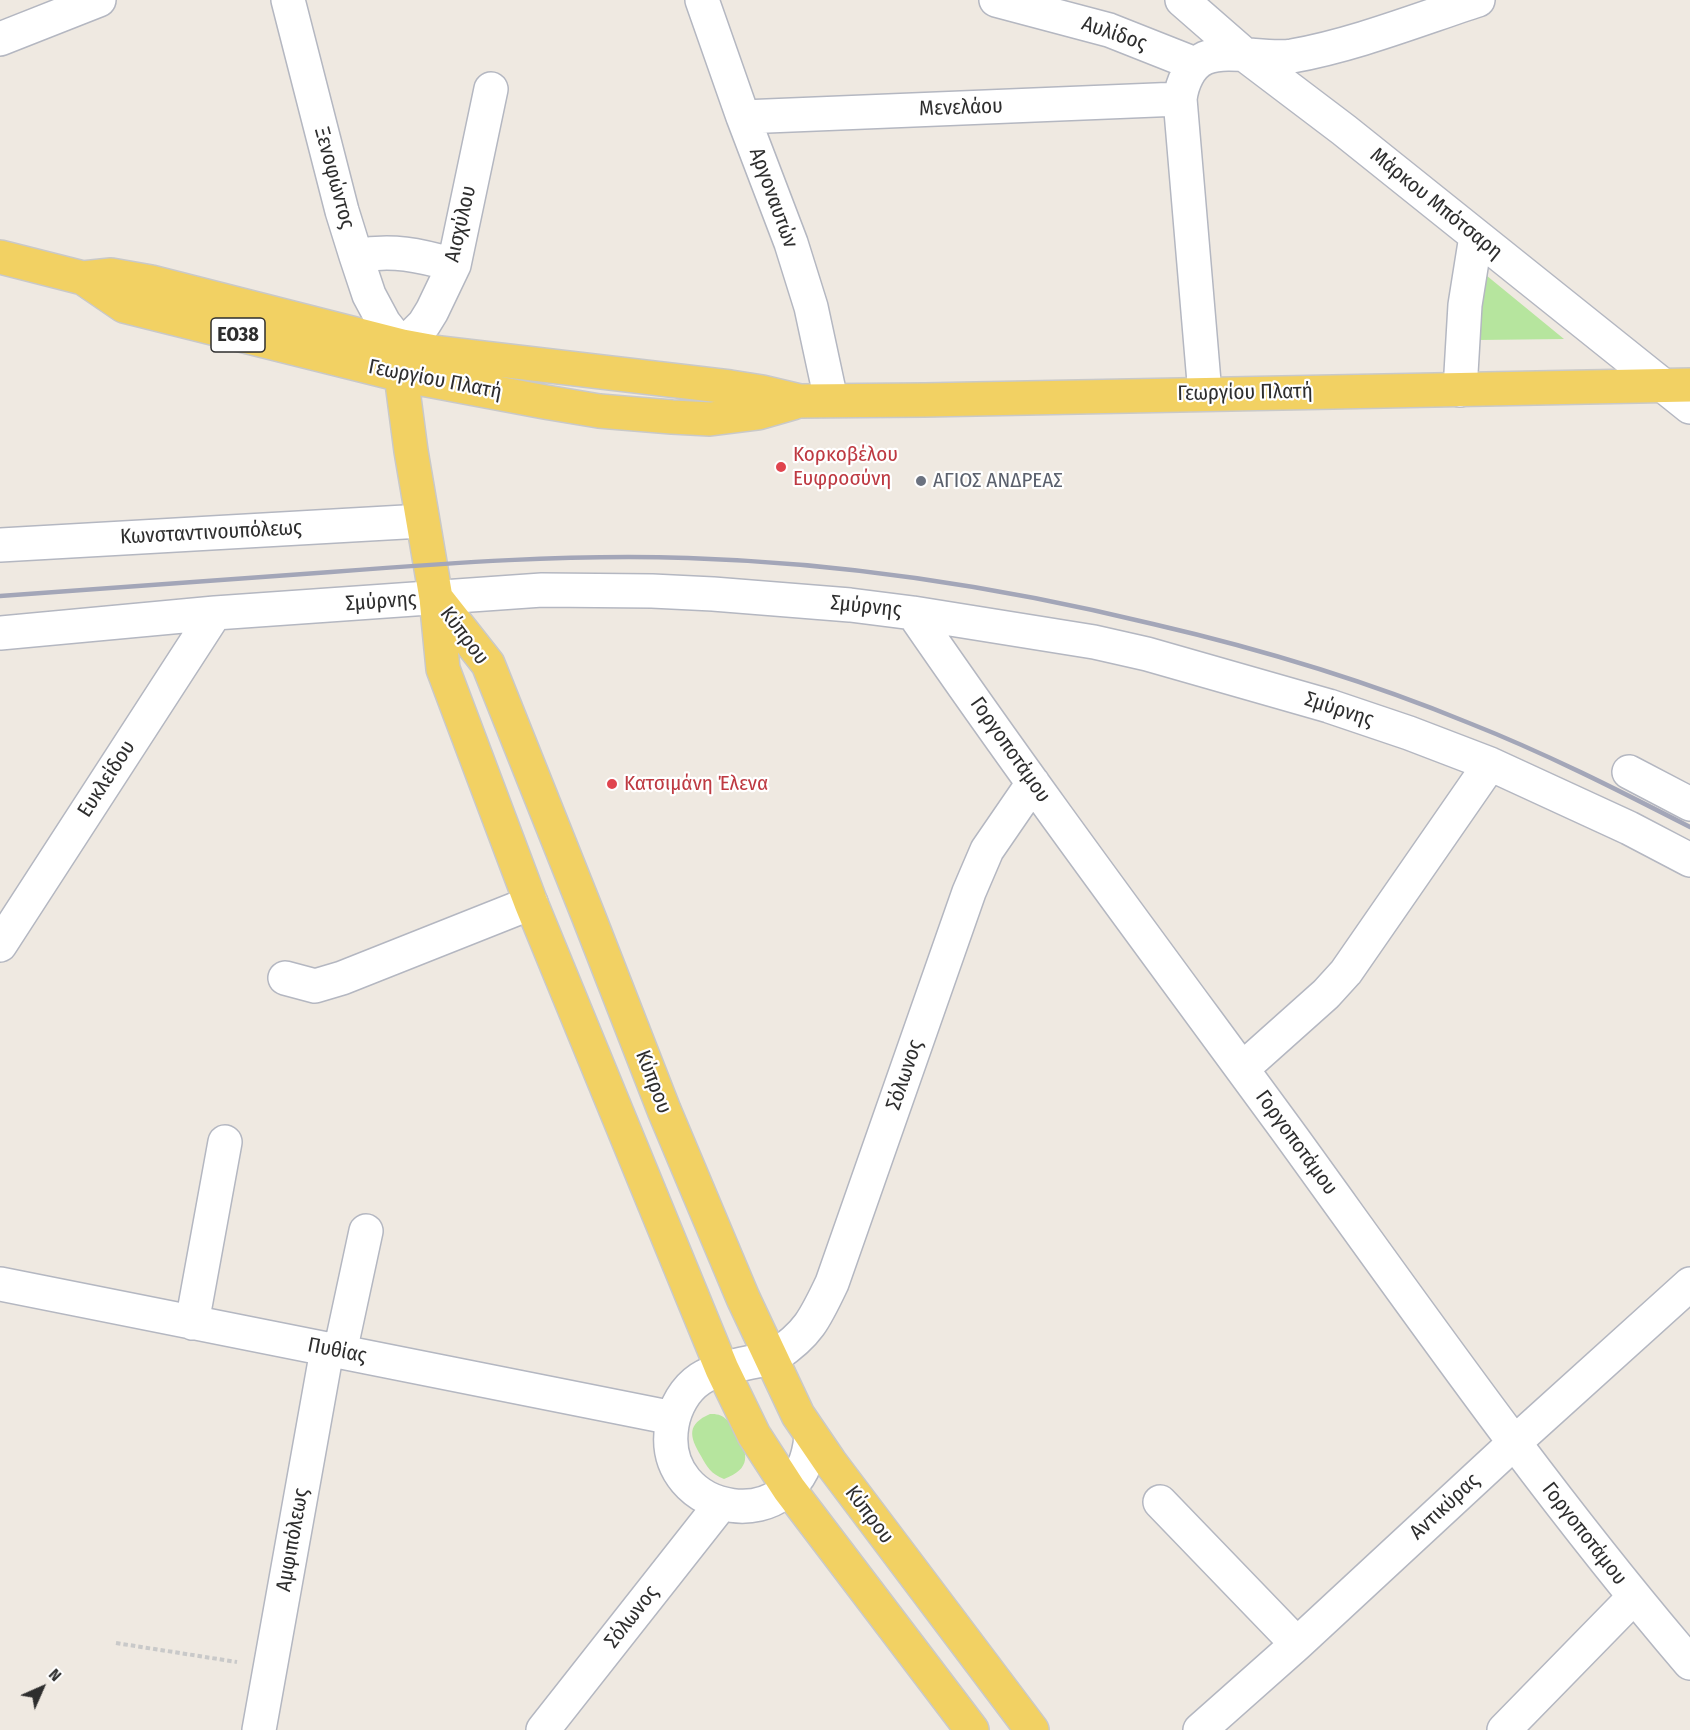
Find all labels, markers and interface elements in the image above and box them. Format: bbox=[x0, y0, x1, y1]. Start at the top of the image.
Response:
street label: Αυλίδος bbox=[1078, 11, 1150, 57]
street label: Μενελάου bbox=[919, 94, 1003, 122]
street label: Ξενοφώντος bbox=[308, 124, 360, 232]
street label: Μάρκου Μπότσαρη bbox=[1365, 143, 1507, 265]
street label: Αργοναυτών bbox=[743, 145, 803, 251]
street label: Αισχύλου bbox=[440, 183, 482, 265]
road number: ΕΟ38 bbox=[211, 318, 265, 352]
street label: Γεωργίου Πλατή bbox=[366, 355, 504, 405]
street label: Γεωργίου Πλατή bbox=[1177, 379, 1313, 407]
place label: Κορκοβέλου Ευφροσύνη bbox=[793, 442, 898, 492]
marker: Κορκοβέλου Ευφροσύνη bbox=[774, 460, 788, 474]
place label: ΑΓΙΟΣ ΑΝΔΡΕΑΣ bbox=[933, 468, 1063, 494]
marker: ΑΓΙΟΣ ΑΝΔΡΕΑΣ bbox=[914, 474, 928, 488]
street label: Κωνσταντινουπόλεως bbox=[119, 516, 303, 550]
street label: Σμύρνης bbox=[345, 587, 417, 617]
street label: Σμύρνης bbox=[829, 591, 903, 623]
street label: Κύπρου bbox=[434, 602, 494, 670]
street label: Σμύρνης bbox=[1301, 687, 1377, 733]
street label: Γοργοποτάμου bbox=[964, 692, 1056, 808]
street label: Ευκλείδου bbox=[73, 736, 141, 822]
place label: Κατσιμάνη Έλενα bbox=[624, 771, 768, 797]
marker: Κατσιμάνη Έλενα bbox=[605, 777, 619, 791]
street label: Σόλωνος bbox=[881, 1037, 929, 1113]
street label: Κύπρου bbox=[629, 1047, 677, 1117]
street label: Γοργοποτάμου bbox=[1250, 1086, 1342, 1200]
street label: Πυθίας bbox=[305, 1333, 369, 1369]
street label: Αντικύρας bbox=[1405, 1469, 1485, 1545]
street label: Γοργοποτάμου bbox=[1536, 1478, 1632, 1590]
street label: Κύπρου bbox=[839, 1481, 899, 1549]
street label: Αμφιπόλεως bbox=[272, 1486, 314, 1594]
street label: Σόλωνος bbox=[600, 1581, 664, 1653]
north arrow bbox=[12, 1658, 72, 1718]
text: N bbox=[45, 1665, 65, 1685]

